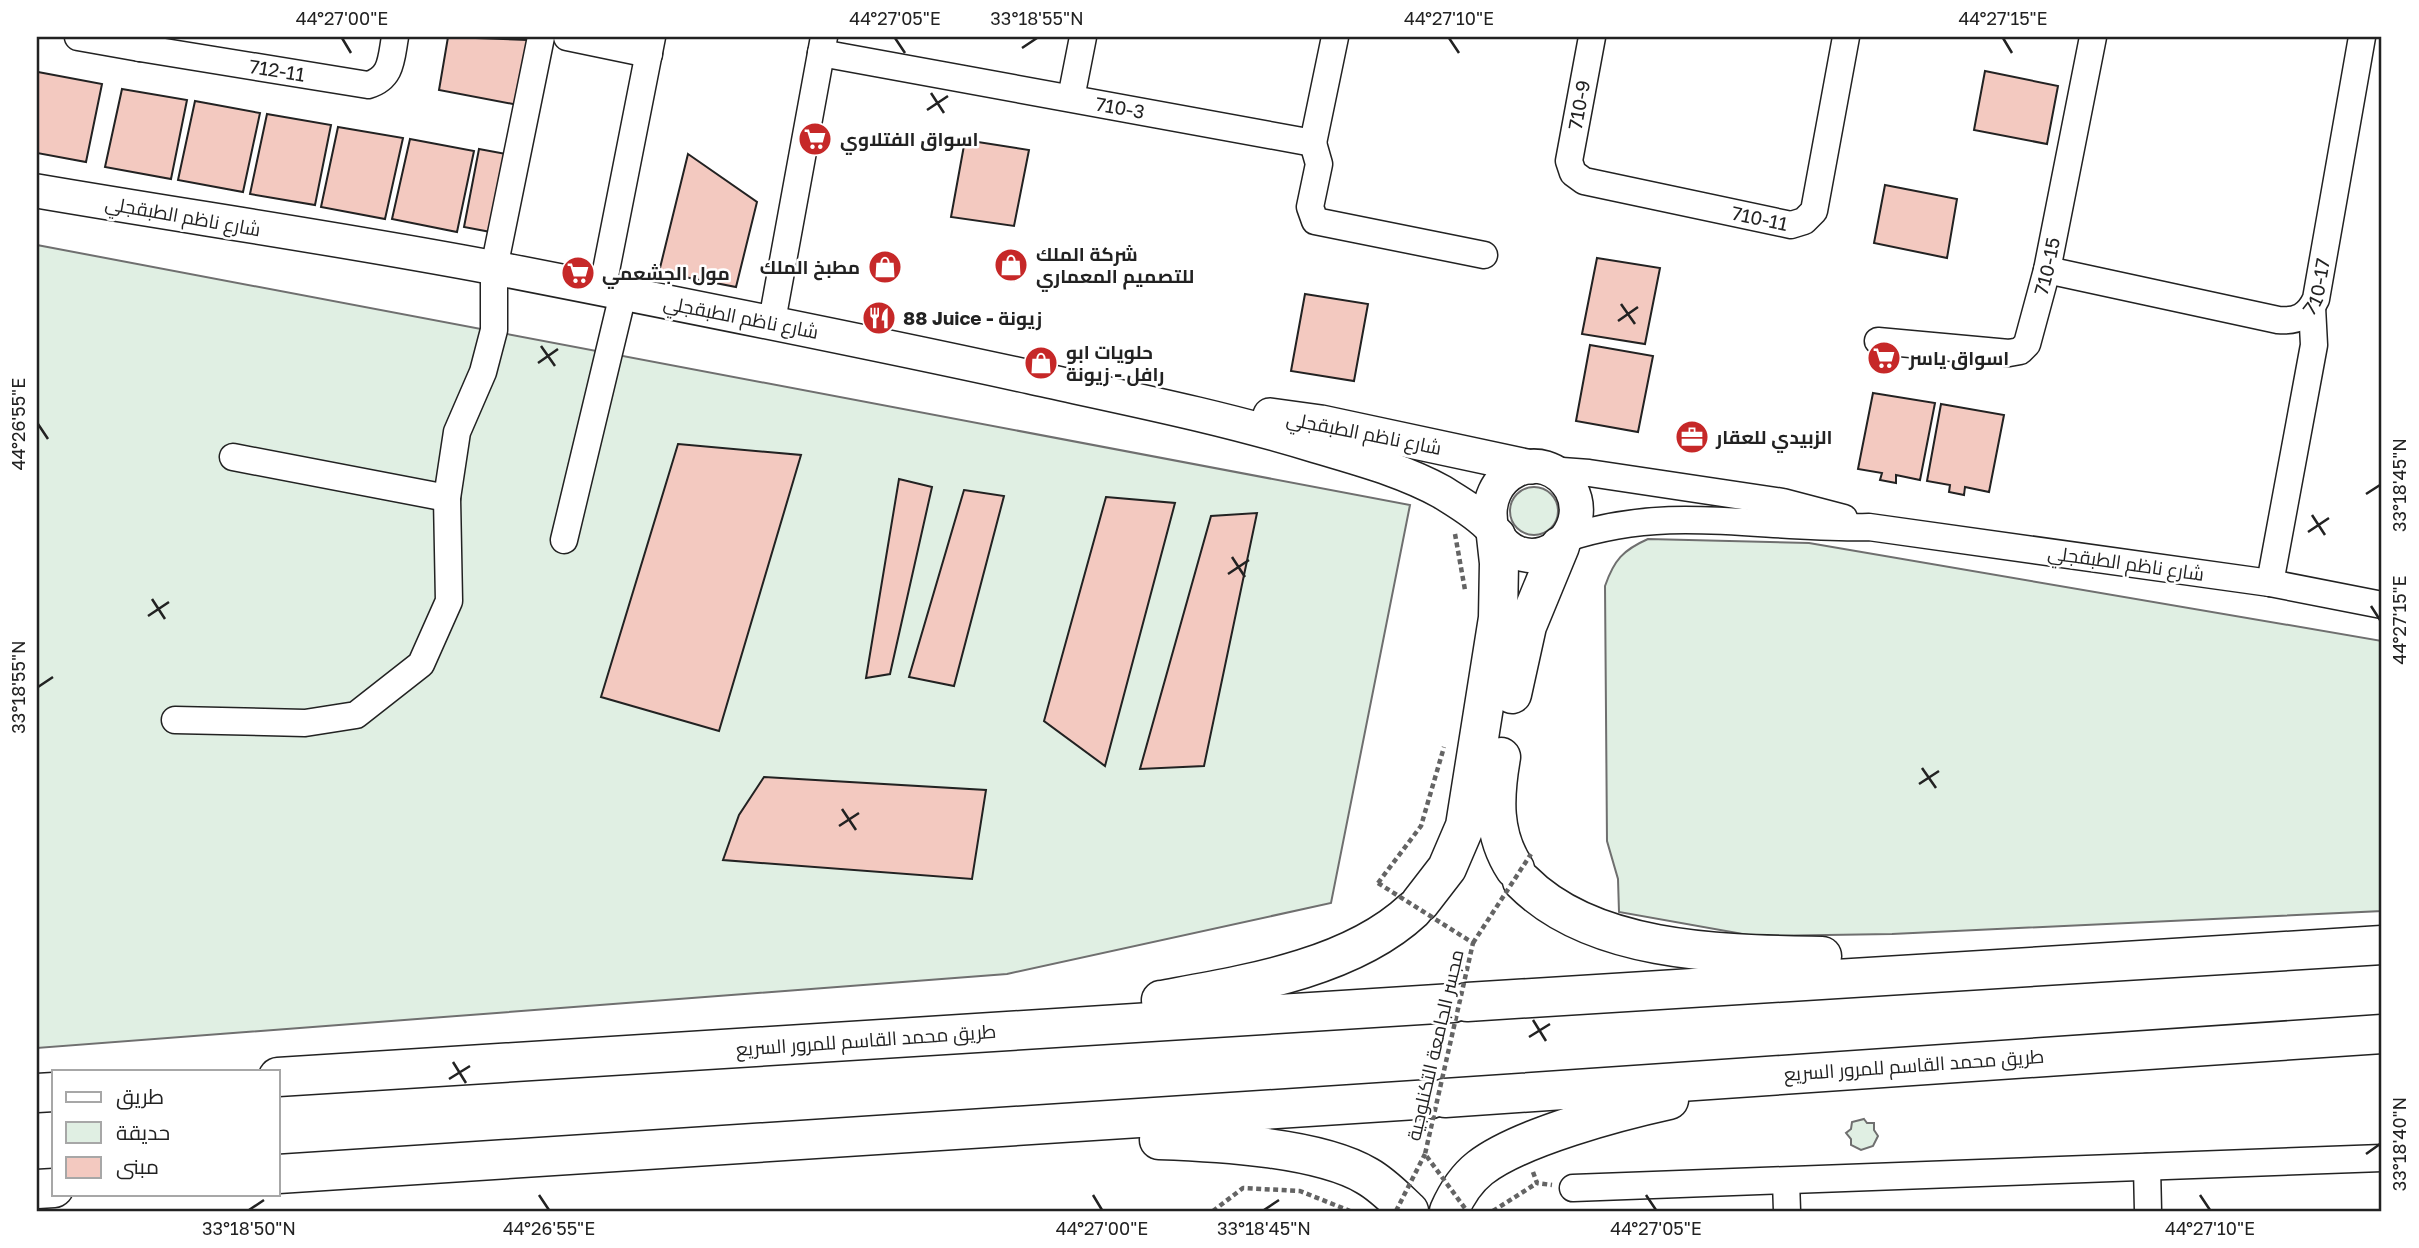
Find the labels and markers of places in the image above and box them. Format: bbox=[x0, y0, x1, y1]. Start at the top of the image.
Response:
supermarket icon: اسواق الفتلاوي bbox=[796, 120, 834, 158]
place label: اسواق الفتلاوي bbox=[840, 127, 978, 155]
place label: شركة الملك للتصميم المعماري bbox=[1036, 242, 1194, 292]
shop icon: شركة الملك للتصميم المعماري bbox=[992, 246, 1030, 284]
shop icon: مطبخ الملك bbox=[866, 248, 904, 286]
supermarket icon: مول الجشعمي bbox=[559, 254, 597, 292]
place label: مطبخ الملك bbox=[760, 255, 860, 281]
place label: مول الجشعمي bbox=[602, 261, 730, 289]
restaurant icon: 88 Juice - زيونة bbox=[860, 299, 898, 337]
place label: 88 Juice - زيونة bbox=[903, 306, 1042, 331]
supermarket icon: اسواق ياسر bbox=[1865, 339, 1903, 377]
place label: حلويات ابو رافل - زيونة bbox=[1066, 340, 1165, 387]
shop icon: حلويات ابو رافل - زيونة bbox=[1022, 344, 1060, 382]
place label: اسواق ياسر bbox=[1908, 346, 2009, 370]
office icon: الزبيدي للعقار bbox=[1673, 418, 1711, 456]
place label: الزبيدي للعقار bbox=[1715, 425, 1833, 453]

